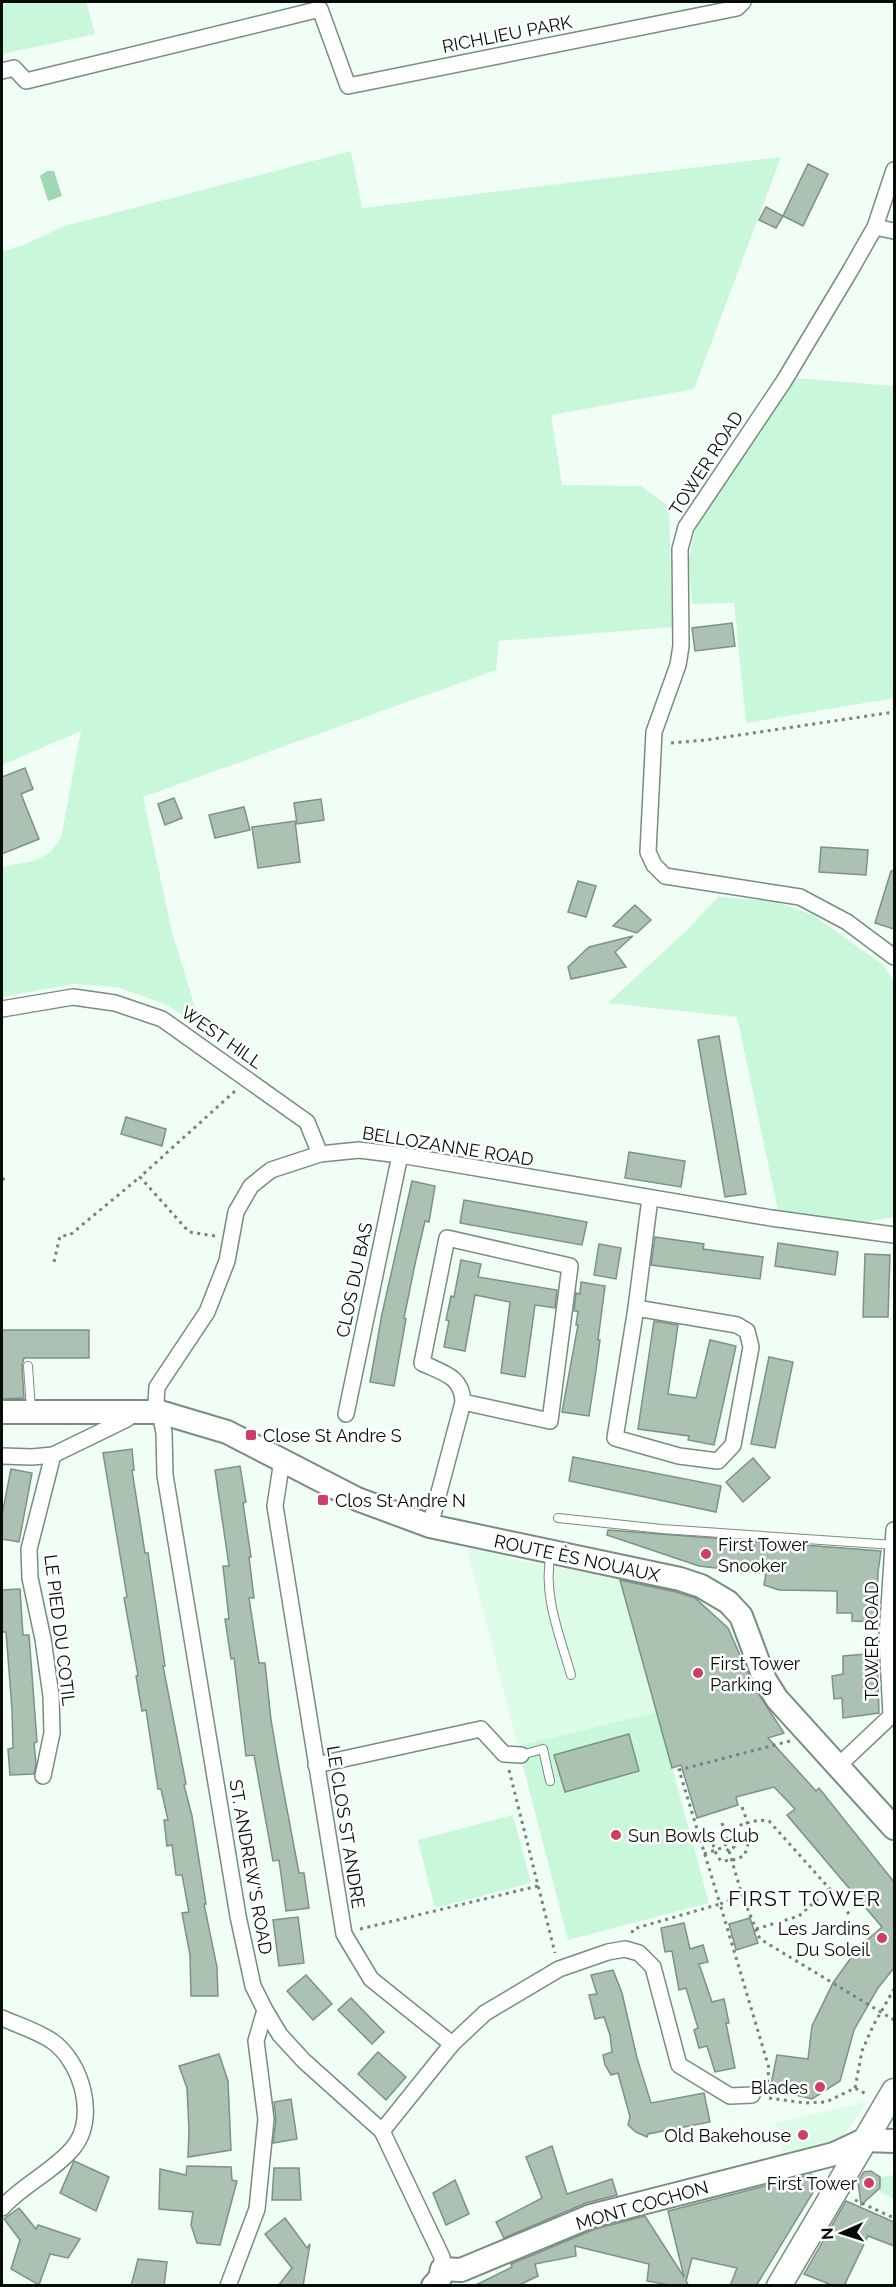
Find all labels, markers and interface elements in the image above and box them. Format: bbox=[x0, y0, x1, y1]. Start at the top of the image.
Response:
street label: RICHLIEU PARK bbox=[440, 11, 574, 57]
street label: TOWER ROAD bbox=[665, 407, 747, 519]
street label: WEST HILL bbox=[177, 1001, 267, 1073]
street label: BELLOZANNE ROAD bbox=[361, 1122, 535, 1170]
street label: CLOS DU BAS bbox=[332, 1221, 376, 1339]
place label: Close St Andre S bbox=[263, 1425, 402, 1446]
marker: Close St Andre S bbox=[244, 1428, 258, 1442]
place label: Clos St Andre N bbox=[335, 1490, 466, 1511]
marker: Clos St Andre N bbox=[316, 1493, 330, 1507]
street label: ROUTE ÈS NOUAUX bbox=[492, 1529, 663, 1586]
place label: First Tower Snooker bbox=[718, 1534, 809, 1576]
marker: First Tower Snooker bbox=[699, 1547, 713, 1561]
street label: LE PIED DU COTIL bbox=[40, 1553, 80, 1707]
street label: TOWER ROAD bbox=[861, 1581, 882, 1701]
place label: First Tower Parking bbox=[710, 1653, 801, 1695]
marker: First Tower Parking bbox=[691, 1666, 705, 1680]
street label: LE CLOS ST ANDRE bbox=[323, 1744, 369, 1910]
street label: ST. ANDREW'S ROAD bbox=[225, 1778, 277, 1956]
place label: Sun Bowls Club bbox=[628, 1825, 759, 1846]
marker: Sun Bowls Club bbox=[609, 1828, 623, 1842]
district label: FIRST TOWER bbox=[728, 1886, 882, 1911]
place label: Les Jardins Du Soleil bbox=[778, 1918, 870, 1960]
marker: Les Jardins Du Soleil bbox=[875, 1931, 889, 1945]
place label: Blades bbox=[751, 2077, 808, 2098]
marker: Blades bbox=[813, 2080, 827, 2094]
place label: Old Bakehouse bbox=[664, 2125, 791, 2146]
marker: Old Bakehouse bbox=[796, 2128, 810, 2142]
place label: First Tower bbox=[767, 2173, 858, 2194]
street label: MONT COCHON bbox=[573, 2176, 711, 2234]
marker: First Tower bbox=[862, 2176, 876, 2190]
north arrow bbox=[812, 2203, 872, 2263]
text: N bbox=[818, 2227, 837, 2240]

